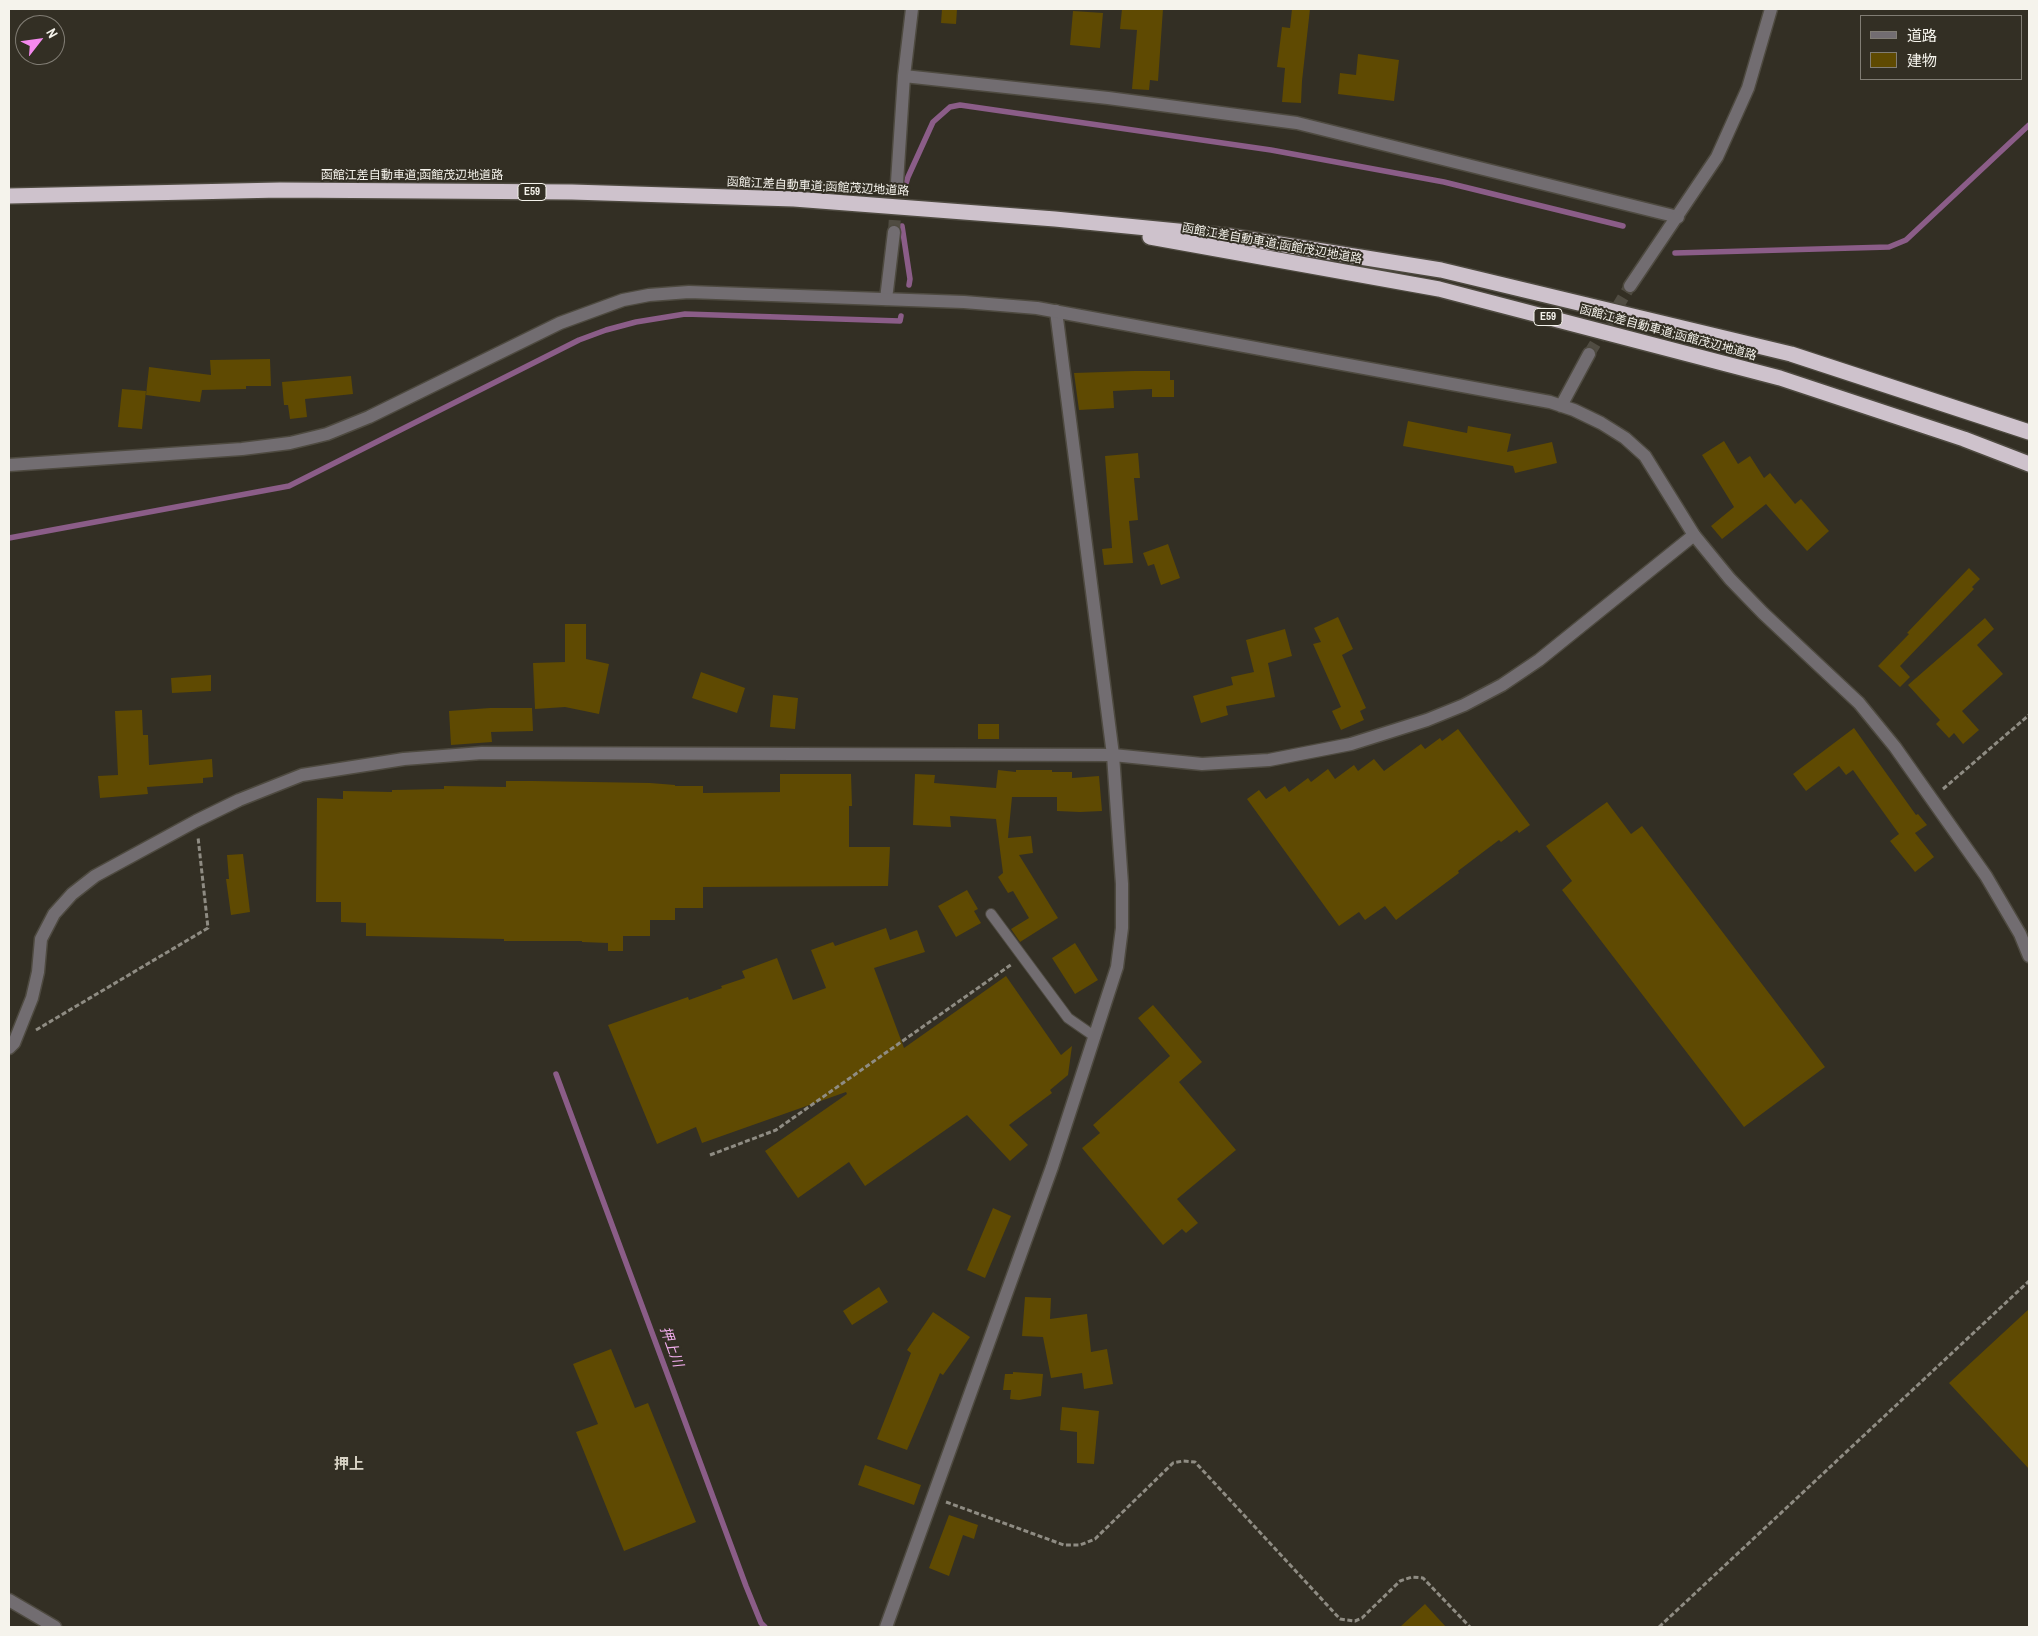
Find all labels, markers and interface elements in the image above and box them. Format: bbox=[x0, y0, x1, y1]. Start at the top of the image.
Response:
north arrow bbox=[15, 15, 65, 65]
legend bbox=[1860, 15, 2023, 80]
text: N bbox=[42, 25, 62, 41]
text: 道路 bbox=[1907, 25, 1937, 46]
text: 建物 bbox=[1907, 50, 1937, 71]
street label: 函館江差自動車道;函館茂辺地道路 bbox=[321, 169, 503, 183]
street label: 函館江差自動車道;函館茂辺地道路 bbox=[726, 175, 910, 199]
road number: E59 bbox=[518, 183, 546, 200]
street label: 函館江差自動車道;函館茂辺地道路 bbox=[1181, 221, 1363, 267]
street label: 函館江差自動車道;函館茂辺地道路 bbox=[1578, 302, 1758, 364]
road number: E59 bbox=[1534, 308, 1562, 326]
water label: 押上川 bbox=[656, 1324, 686, 1370]
district label: 押上 bbox=[334, 1456, 364, 1474]

